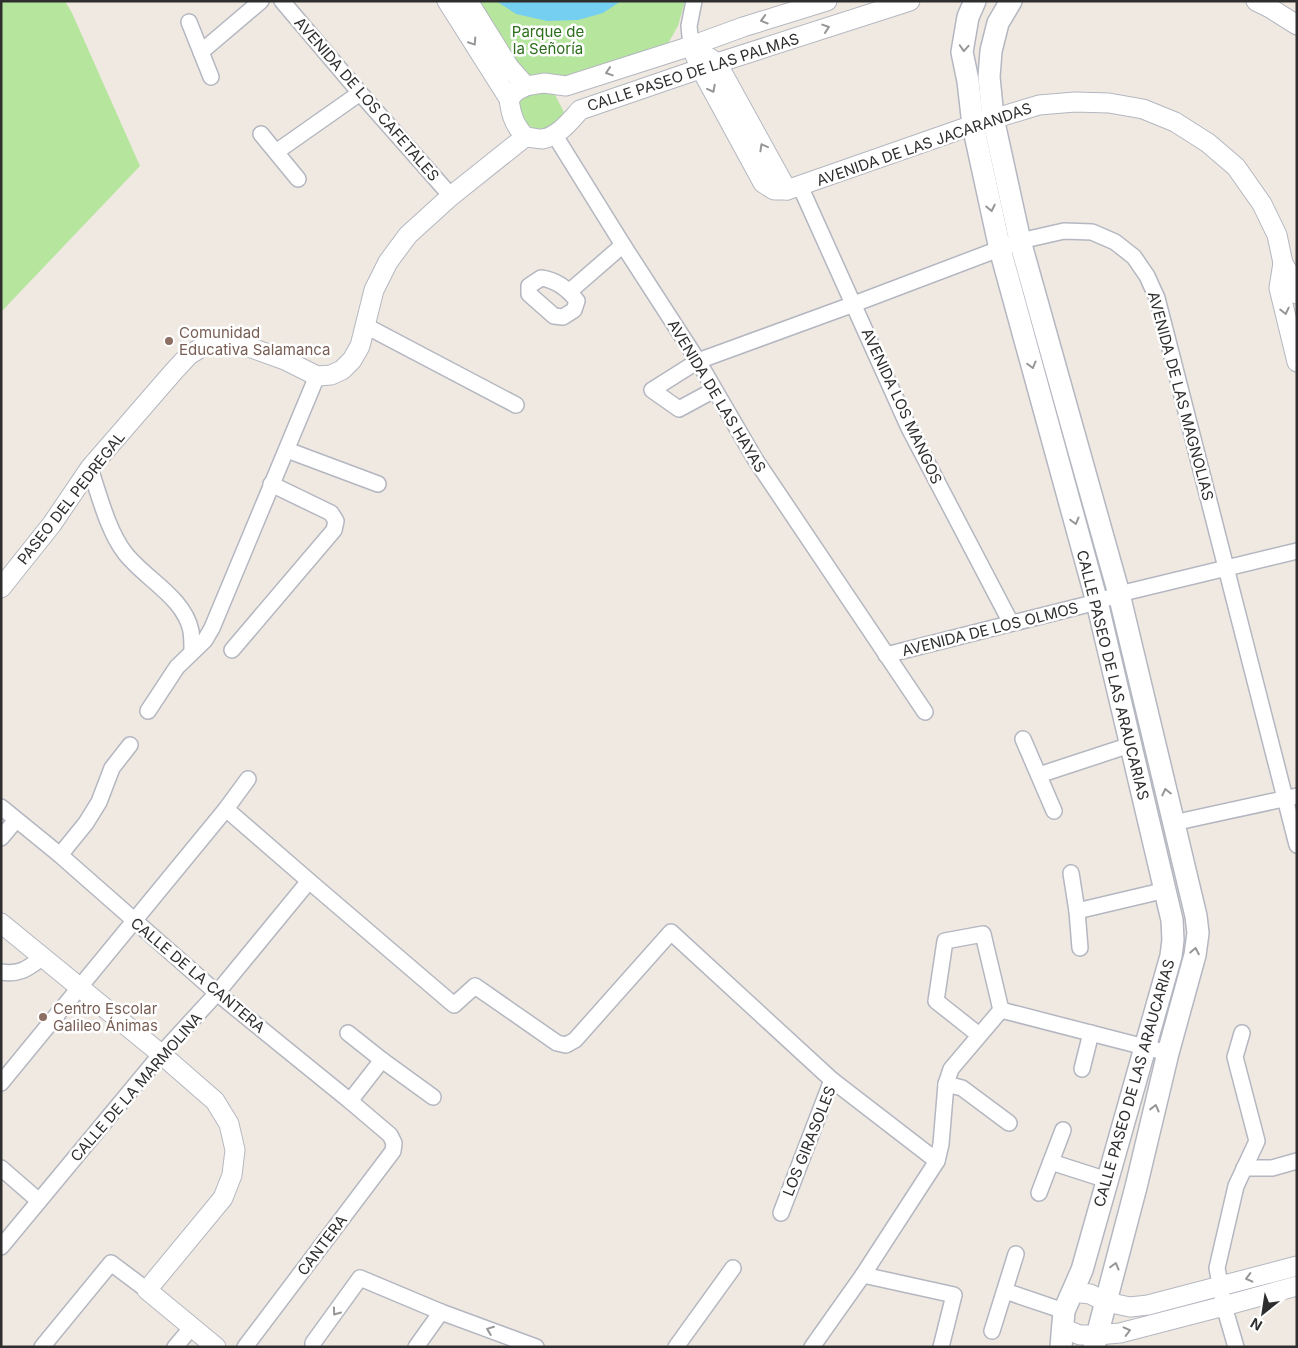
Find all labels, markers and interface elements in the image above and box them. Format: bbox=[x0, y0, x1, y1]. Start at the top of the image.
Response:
street label: AVENIDA DE LOS CAFETALES bbox=[291, 13, 443, 185]
one-way arrow bbox=[760, 15, 768, 25]
park label: Parque de la Señoría bbox=[512, 22, 584, 58]
one-way arrow bbox=[821, 24, 829, 34]
street label: CALLE PASEO DE LAS PALMAS bbox=[585, 29, 801, 115]
one-way arrow bbox=[467, 37, 476, 46]
one-way arrow bbox=[958, 44, 969, 52]
one-way arrow bbox=[606, 66, 614, 76]
one-way arrow bbox=[706, 84, 716, 93]
street label: AVENIDA DE LAS JACARANDAS bbox=[814, 98, 1034, 190]
one-way arrow bbox=[760, 144, 770, 153]
one-way arrow bbox=[985, 203, 996, 212]
street label: AVENIDA DE LAS MAGNOLIAS bbox=[1144, 289, 1218, 503]
one-way arrow bbox=[1279, 307, 1290, 316]
street label: AVENIDA DE LAS HAYAS bbox=[664, 316, 770, 476]
place label: Comunidad Educativa Salamanca bbox=[179, 323, 330, 359]
street label: AVENIDA LOS MANGOS bbox=[858, 325, 946, 487]
marker: Comunidad Educativa Salamanca bbox=[163, 335, 175, 347]
one-way arrow bbox=[1026, 360, 1037, 369]
street label: PASEO DEL PEDREGAL bbox=[13, 428, 129, 568]
one-way arrow bbox=[1070, 517, 1080, 525]
street label: CALLE PASEO DE LAS ARAUCARIAS bbox=[1073, 548, 1153, 802]
street label: AVENIDA DE LOS OLMOS bbox=[900, 598, 1080, 660]
one-way arrow bbox=[1161, 788, 1172, 797]
street label: CALLE DE LA CANTERA bbox=[127, 913, 269, 1037]
one-way arrow bbox=[1189, 946, 1200, 955]
street label: CALLE PASEO DE LAS ARAUCARIAS bbox=[1089, 957, 1179, 1209]
place label: Centro Escolar Galileo Ánimas bbox=[53, 999, 158, 1035]
street label: CALLE DE LA MARMOLINA bbox=[66, 1009, 206, 1165]
marker: Centro Escolar Galileo Ánimas bbox=[37, 1011, 49, 1023]
street label: LOS GIRASOLES bbox=[778, 1083, 840, 1199]
one-way arrow bbox=[1149, 1104, 1160, 1113]
street label: CANTERA bbox=[293, 1211, 351, 1279]
one-way arrow bbox=[1109, 1261, 1120, 1270]
one-way arrow bbox=[1245, 1272, 1254, 1283]
north arrow bbox=[1238, 1288, 1288, 1338]
one-way arrow bbox=[333, 1306, 342, 1316]
text: N bbox=[1247, 1315, 1265, 1335]
one-way arrow bbox=[486, 1326, 495, 1336]
one-way arrow bbox=[1123, 1326, 1132, 1337]

